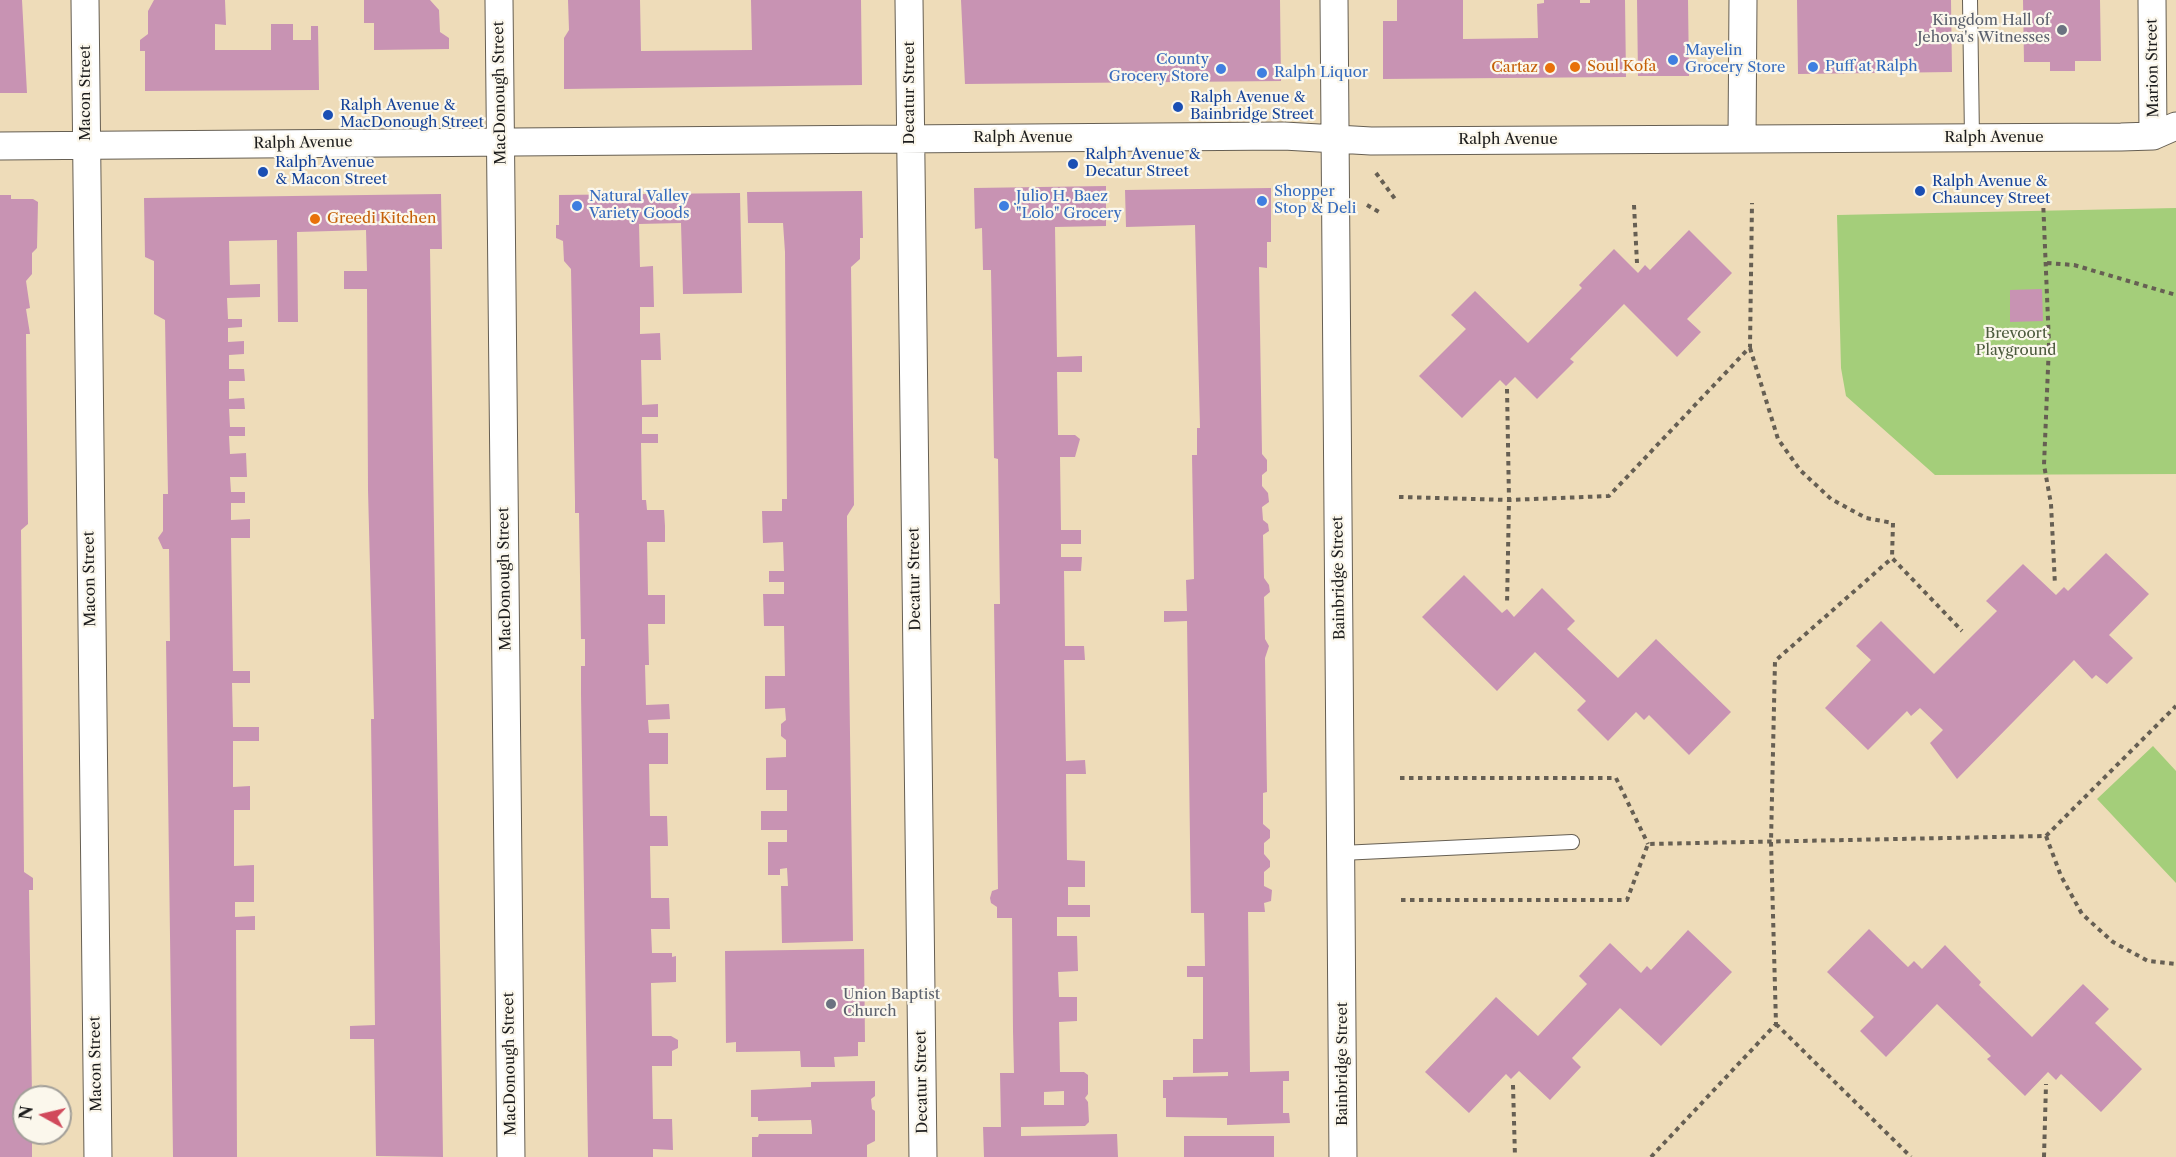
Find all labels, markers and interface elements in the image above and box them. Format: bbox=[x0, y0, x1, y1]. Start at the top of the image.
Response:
place label: Kingdom Hall of Jehova's Witnesses bbox=[1917, 12, 2050, 47]
street label: Marion Street bbox=[2143, 18, 2163, 118]
street label: MacDonough Street bbox=[490, 21, 510, 165]
marker: Kingdom Hall of Jehova's Witnesses bbox=[2055, 23, 2069, 37]
street label: Decatur Street bbox=[901, 41, 919, 145]
place label: Mayelin Grocery Store bbox=[1685, 42, 1785, 77]
street label: Macon Street bbox=[77, 45, 95, 141]
place label: County Grocery Store bbox=[1109, 51, 1209, 86]
marker: Mayelin Grocery Store bbox=[1666, 53, 1680, 67]
place label: Soul Kofa bbox=[1587, 58, 1656, 76]
place label: Puff at Ralph bbox=[1825, 58, 1918, 76]
place label: Cartaz bbox=[1491, 59, 1538, 77]
marker: Soul Kofa bbox=[1568, 60, 1582, 74]
marker: Puff at Ralph bbox=[1806, 60, 1820, 74]
marker: Cartaz bbox=[1543, 61, 1557, 75]
marker: County Grocery Store bbox=[1214, 62, 1228, 76]
place label: Ralph Liquor bbox=[1274, 64, 1368, 82]
marker: Ralph Liquor bbox=[1255, 66, 1269, 80]
place label: Ralph Avenue & Bainbridge Street bbox=[1190, 89, 1314, 124]
place label: Ralph Avenue & MacDonough Street bbox=[340, 97, 484, 132]
marker: Ralph Avenue & Bainbridge Street bbox=[1171, 100, 1185, 114]
marker: Ralph Avenue & MacDonough Street bbox=[321, 108, 335, 122]
street label: Ralph Avenue bbox=[973, 129, 1073, 147]
street label: Ralph Avenue bbox=[1944, 129, 2044, 147]
street label: Ralph Avenue bbox=[1458, 131, 1558, 149]
street label: Ralph Avenue bbox=[253, 133, 353, 153]
place label: Ralph Avenue & Decatur Street bbox=[1085, 146, 1200, 181]
place label: Ralph Avenue & Macon Street bbox=[275, 154, 387, 189]
marker: Ralph Avenue & Decatur Street bbox=[1066, 157, 1080, 171]
marker: Ralph Avenue & Macon Street bbox=[256, 165, 270, 179]
place label: Ralph Avenue & Chauncey Street bbox=[1932, 173, 2050, 208]
place label: Shopper Stop & Deli bbox=[1274, 183, 1356, 218]
marker: Ralph Avenue & Chauncey Street bbox=[1913, 184, 1927, 198]
place label: Natural Valley Variety Goods bbox=[589, 188, 689, 223]
place label: Julio H. Baez "Lolo" Grocery bbox=[1016, 188, 1122, 223]
marker: Shopper Stop & Deli bbox=[1255, 194, 1269, 208]
marker: Natural Valley Variety Goods bbox=[570, 199, 584, 213]
marker: Julio H. Baez "Lolo" Grocery bbox=[997, 199, 1011, 213]
place label: Greedi Kitchen bbox=[327, 210, 436, 228]
marker: Greedi Kitchen bbox=[308, 212, 322, 226]
park label: Brevoort Playground bbox=[1976, 325, 2056, 360]
street label: MacDonough Street bbox=[495, 507, 515, 651]
street label: Bainbridge Street bbox=[1329, 516, 1349, 640]
street label: Decatur Street bbox=[905, 527, 925, 631]
street label: Macon Street bbox=[80, 531, 100, 627]
place label: Union Baptist Church bbox=[843, 986, 940, 1021]
street label: MacDonough Street bbox=[500, 992, 520, 1136]
marker: Union Baptist Church bbox=[824, 997, 838, 1011]
street label: Bainbridge Street bbox=[1334, 1002, 1352, 1126]
street label: Macon Street bbox=[86, 1016, 106, 1112]
street label: Decatur Street bbox=[912, 1030, 932, 1134]
north arrow bbox=[12, 1085, 72, 1145]
text: N bbox=[15, 1104, 37, 1121]

